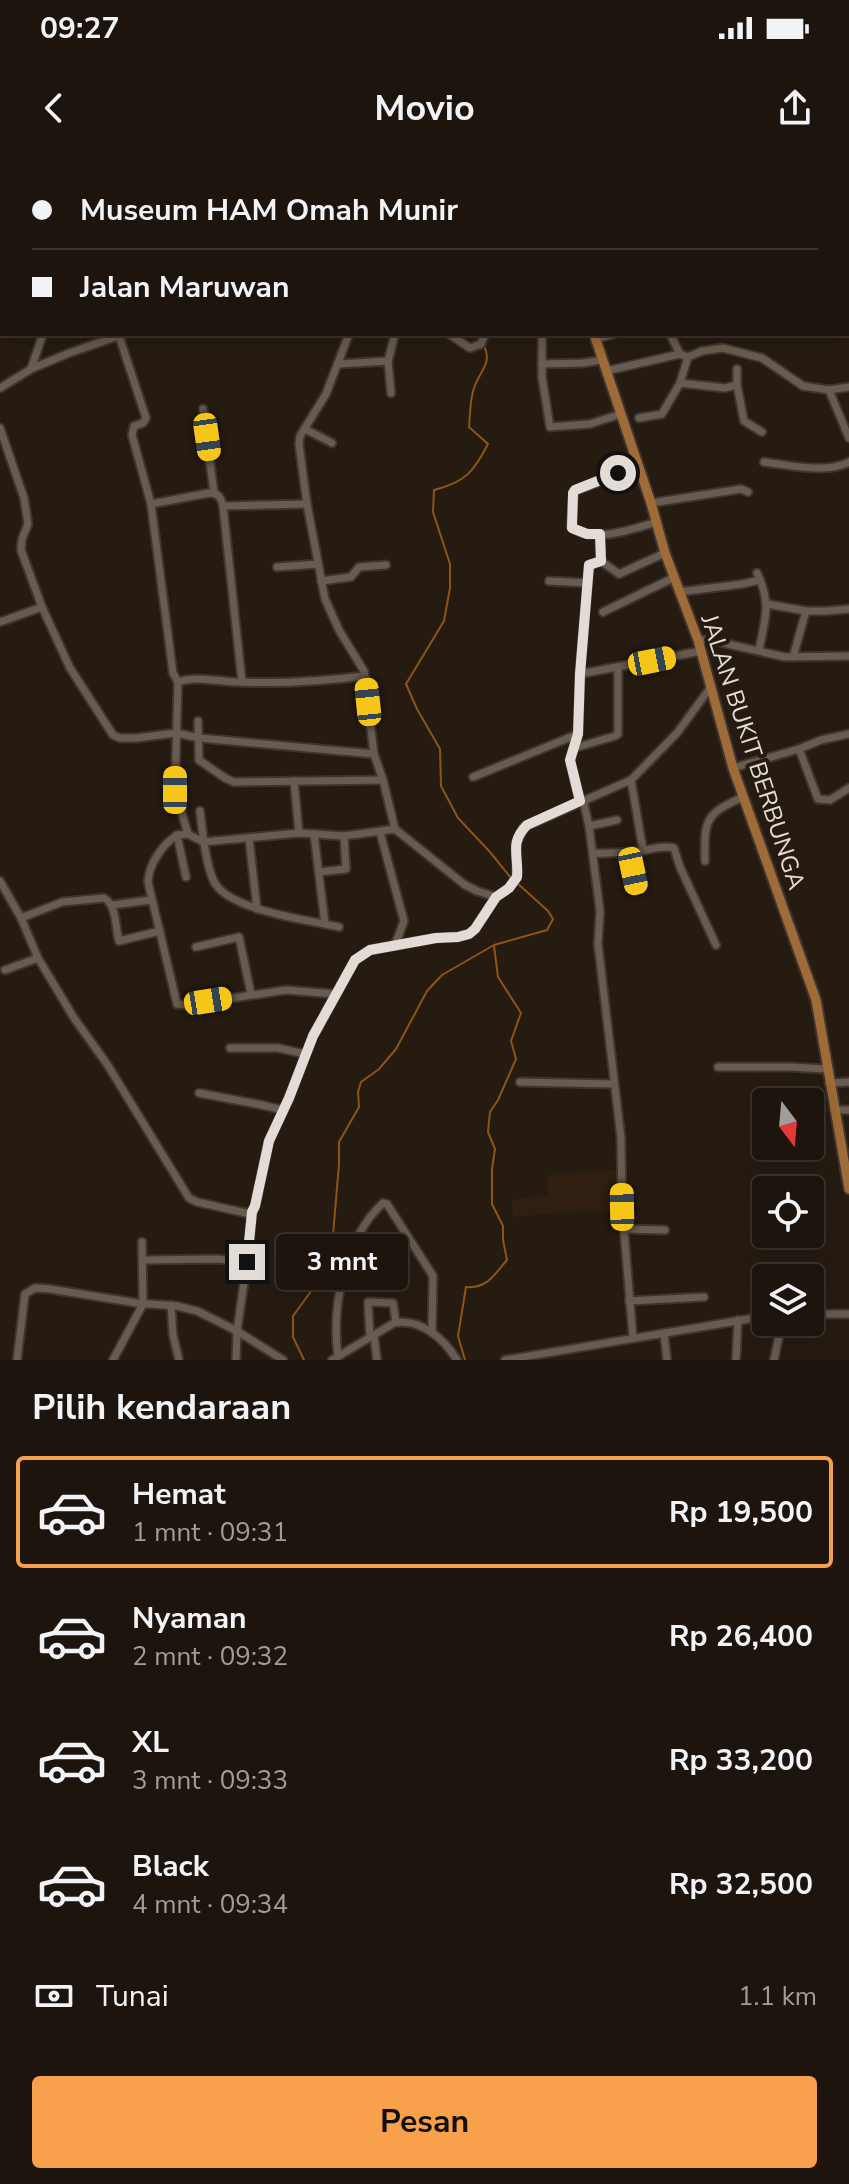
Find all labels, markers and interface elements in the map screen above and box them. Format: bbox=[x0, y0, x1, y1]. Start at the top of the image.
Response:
text: 09:27 bbox=[40, 8, 119, 49]
text: Movio bbox=[374, 84, 475, 133]
icon: back bbox=[32, 86, 76, 130]
icon: share bbox=[773, 86, 817, 130]
text: Museum HAM Omah Munir bbox=[80, 190, 458, 231]
text: Jalan Maruwan bbox=[80, 267, 290, 308]
car bbox=[192, 412, 222, 462]
route start bbox=[600, 455, 636, 491]
street label: JALAN BUKIT BERBUNGA bbox=[693, 609, 813, 894]
car bbox=[626, 645, 678, 677]
car bbox=[354, 677, 382, 727]
car bbox=[163, 766, 187, 814]
car bbox=[616, 845, 650, 897]
car bbox=[182, 985, 234, 1017]
north arrow bbox=[752, 1088, 824, 1160]
map controls bbox=[752, 1088, 824, 1336]
button: locate bbox=[752, 1176, 824, 1248]
car bbox=[610, 1183, 634, 1231]
callout: 3 mnt bbox=[275, 1234, 407, 1290]
route end bbox=[229, 1244, 265, 1280]
text: 3 mnt bbox=[307, 1244, 377, 1279]
button: layers bbox=[752, 1264, 824, 1336]
text: Pilih kendaraan bbox=[32, 1383, 291, 1432]
text: Hemat bbox=[132, 1474, 226, 1515]
icon: car bbox=[36, 1476, 108, 1548]
text: Rp 19,500 bbox=[669, 1492, 813, 1533]
text: 1 mnt · 09:31 bbox=[132, 1515, 288, 1550]
text: Nyaman bbox=[132, 1598, 247, 1639]
icon: car bbox=[36, 1600, 108, 1672]
text: Rp 26,400 bbox=[669, 1616, 813, 1657]
text: 2 mnt · 09:32 bbox=[132, 1639, 288, 1674]
text: XL bbox=[132, 1722, 169, 1763]
icon: car bbox=[36, 1724, 108, 1796]
text: Rp 33,200 bbox=[669, 1740, 813, 1781]
text: 3 mnt · 09:33 bbox=[132, 1763, 288, 1798]
text: Black bbox=[132, 1846, 209, 1887]
icon: car bbox=[36, 1848, 108, 1920]
text: Rp 32,500 bbox=[669, 1864, 813, 1905]
text: 4 mnt · 09:34 bbox=[132, 1887, 288, 1922]
icon: cash bbox=[32, 1974, 76, 2018]
text: Tunai bbox=[96, 1976, 169, 2017]
text: 1.1 km bbox=[738, 1979, 817, 2014]
button: Pesan bbox=[32, 2076, 817, 2168]

